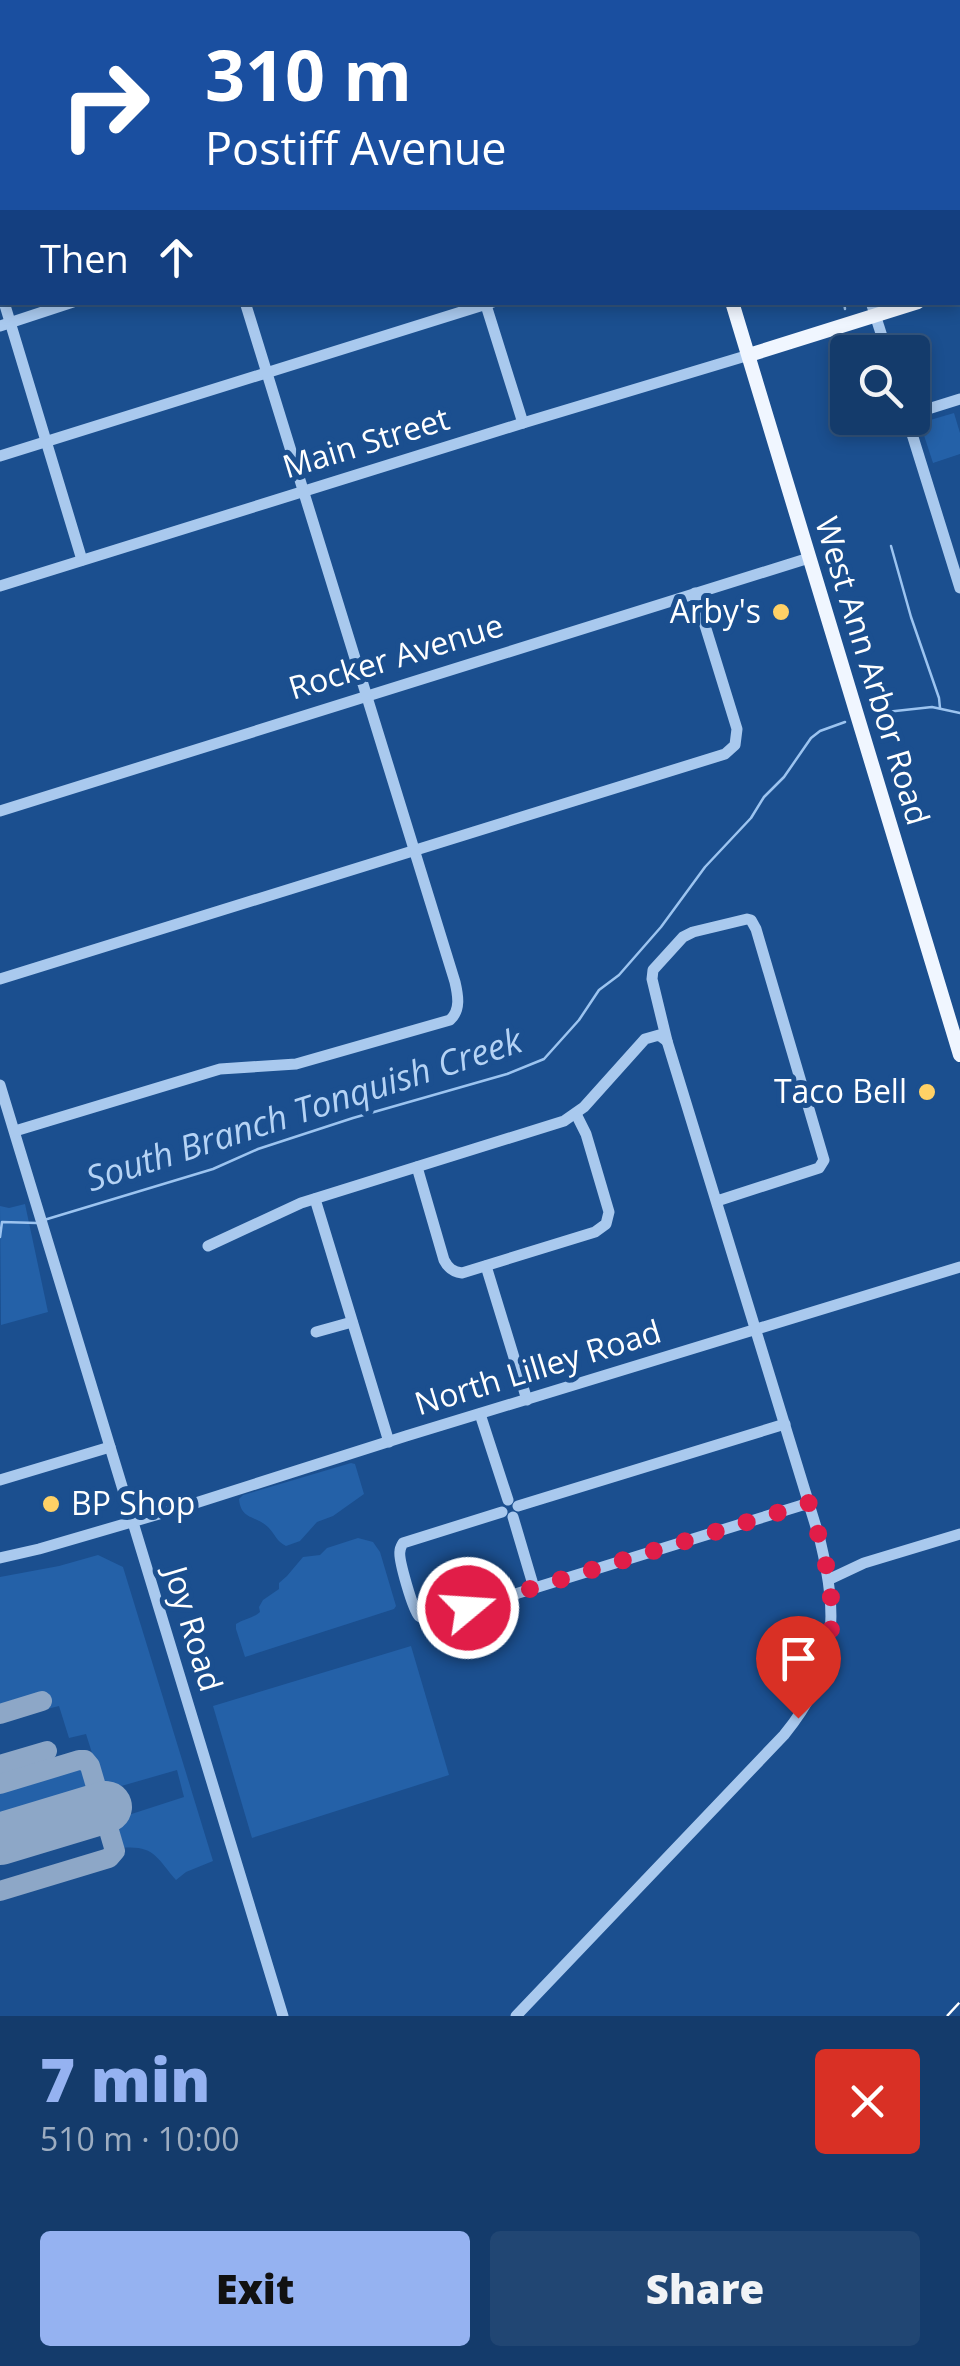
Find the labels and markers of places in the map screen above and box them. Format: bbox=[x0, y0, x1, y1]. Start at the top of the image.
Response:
place label: Arby's bbox=[670, 589, 761, 632]
marker: Arby's bbox=[770, 601, 792, 623]
place label: Taco Bell bbox=[774, 1069, 907, 1112]
marker: Taco Bell bbox=[916, 1081, 938, 1103]
place label: BP Shop bbox=[71, 1481, 195, 1524]
marker: BP Shop bbox=[40, 1493, 62, 1515]
pin bbox=[756, 1616, 841, 1719]

